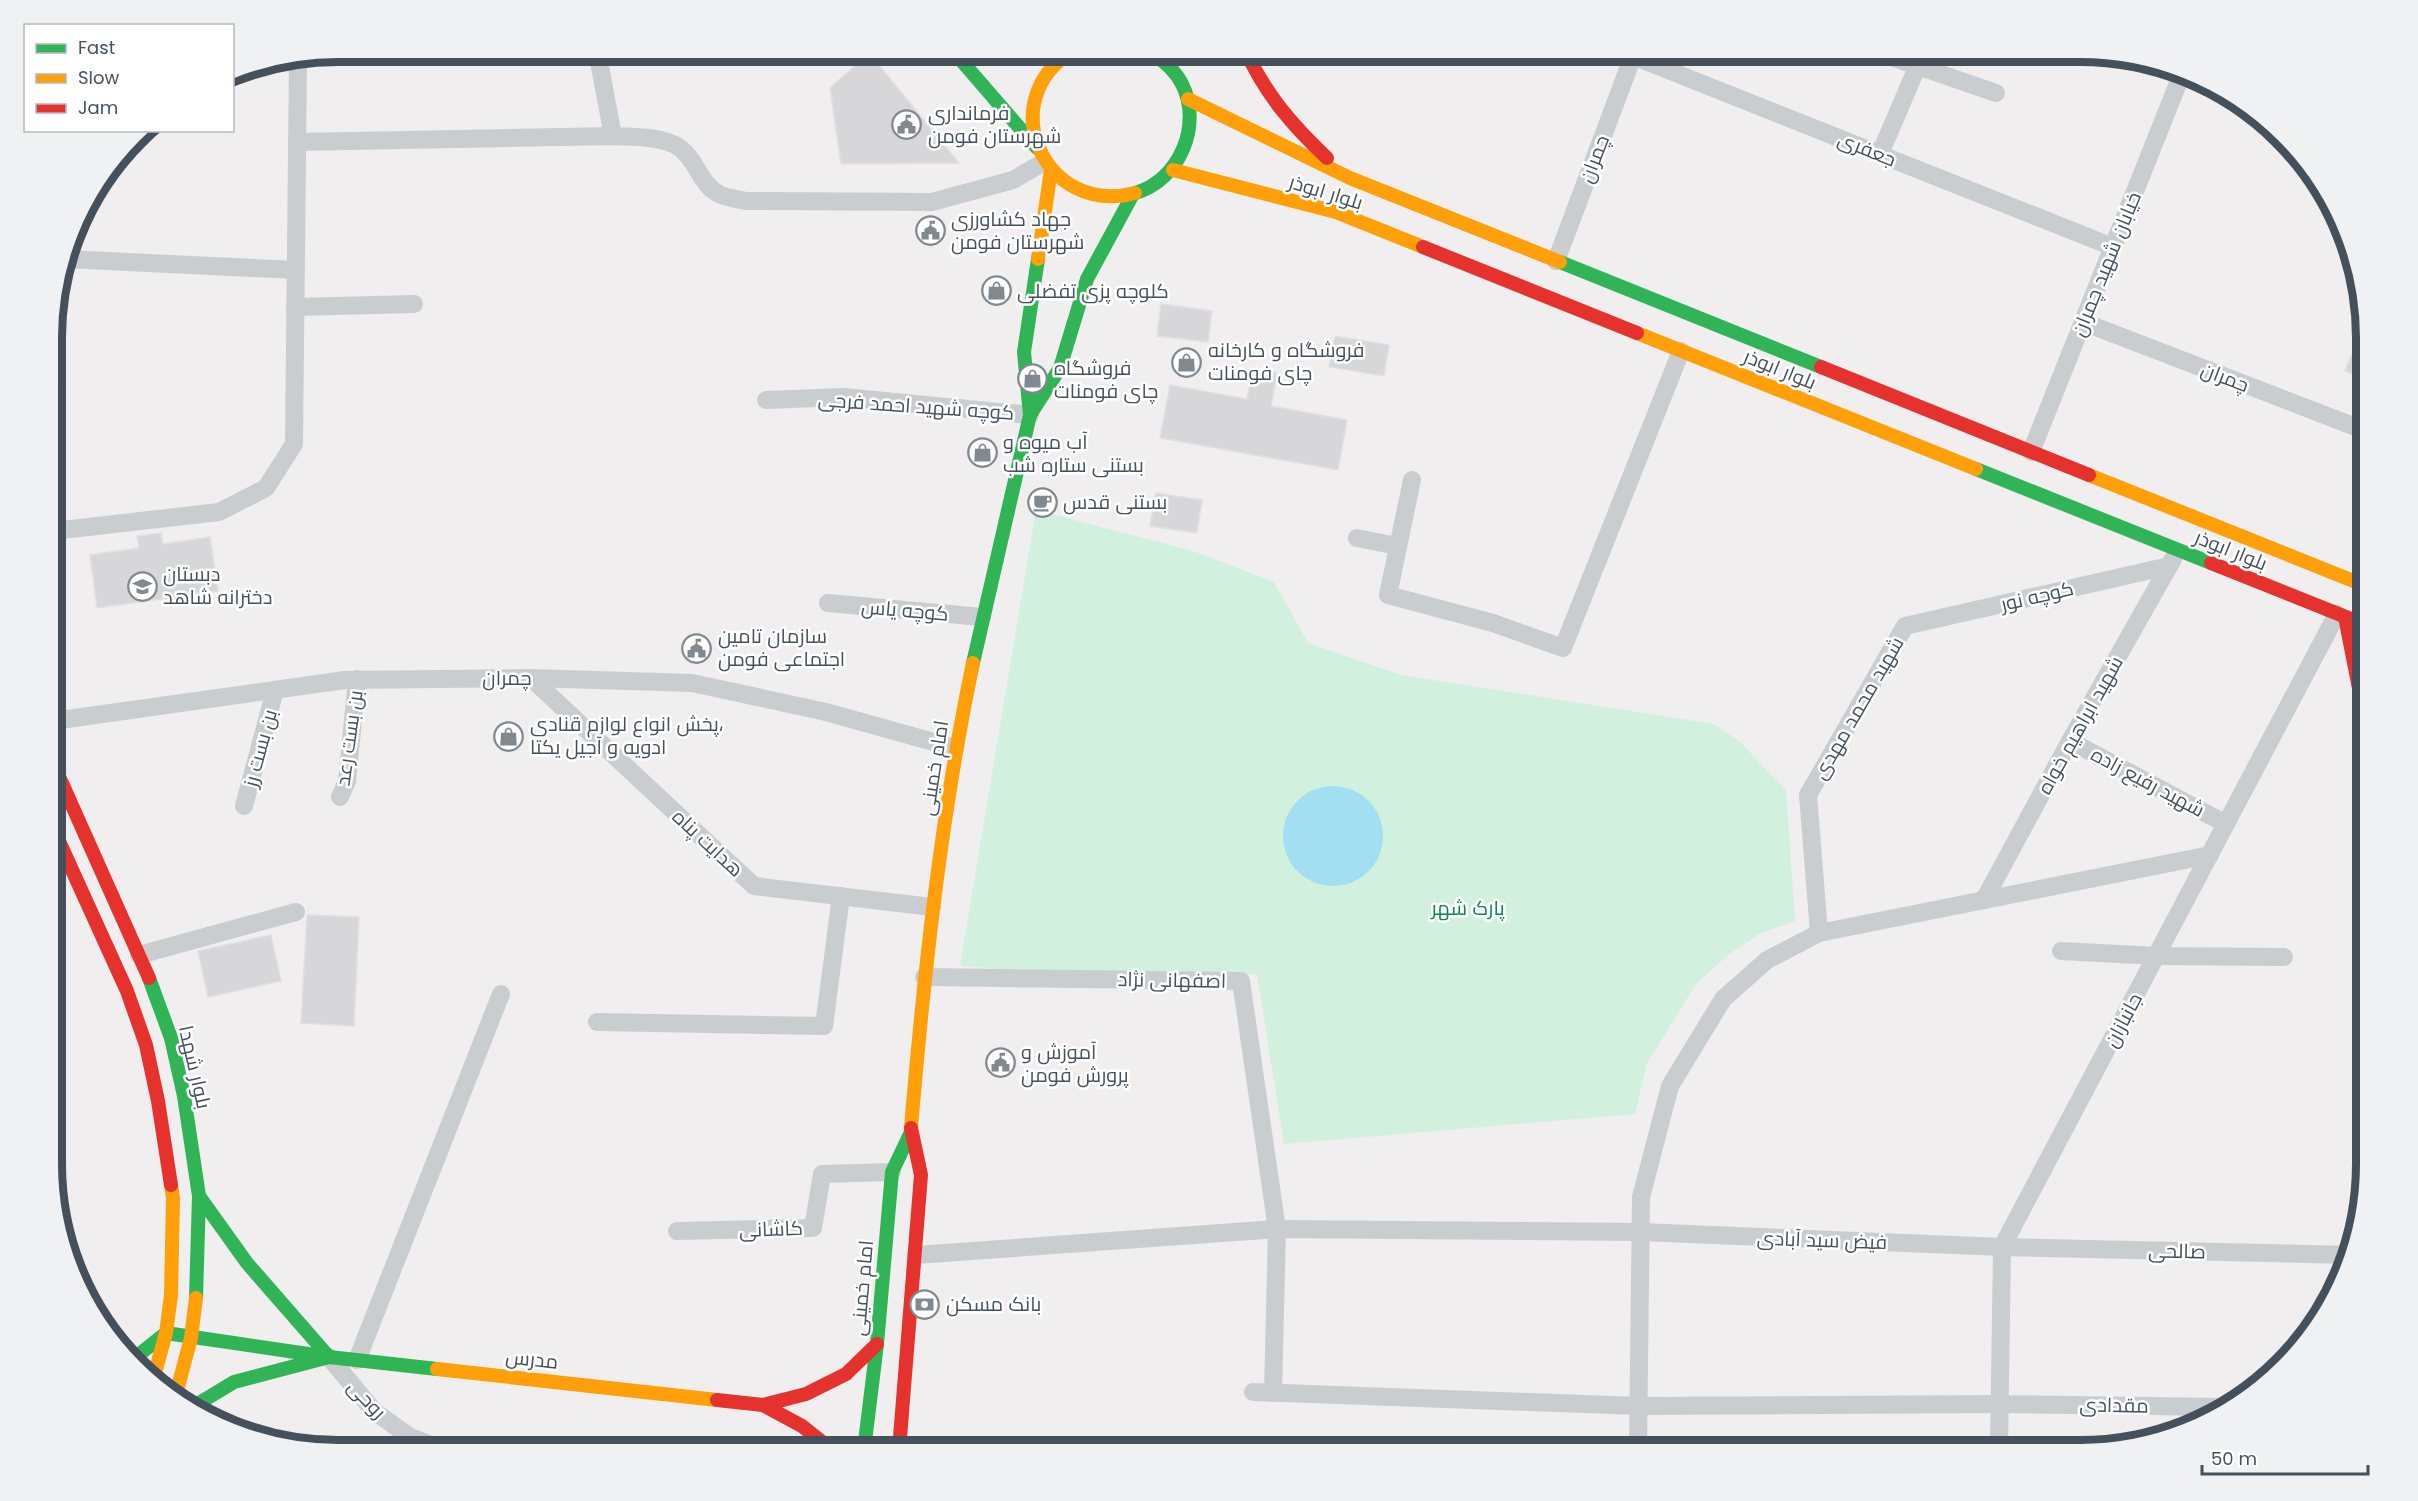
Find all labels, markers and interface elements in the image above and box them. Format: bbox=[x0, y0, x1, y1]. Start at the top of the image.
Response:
legend bbox=[24, 24, 234, 132]
text: Fast bbox=[78, 35, 115, 60]
text: Slow bbox=[78, 65, 120, 90]
text: Jam bbox=[78, 95, 118, 120]
place label: فرمانداری شهرستان فومن bbox=[928, 99, 1061, 150]
public building icon: فرمانداری شهرستان فومن bbox=[891, 109, 923, 141]
street label: جعفری bbox=[1834, 125, 1900, 173]
street label: چمران bbox=[1572, 131, 1616, 187]
street label: بلوار ابوذر bbox=[1284, 167, 1367, 217]
street label: خیابان شهید چمران bbox=[2064, 187, 2148, 341]
place label: جهاد کشاورزی شهرستان فومن bbox=[951, 205, 1084, 256]
public building icon: جهاد کشاورزی شهرستان فومن bbox=[914, 214, 946, 246]
shop icon: کلوچه پزی تفضلی bbox=[980, 275, 1012, 307]
place label: کلوچه پزی تفضلی bbox=[1017, 277, 1169, 305]
place label: فروشگاه و کارخانه چای فومنات bbox=[1208, 336, 1364, 387]
street label: بلوار ابوذر bbox=[1738, 341, 1821, 396]
shop icon: فروشگاه و کارخانه چای فومنات bbox=[1171, 346, 1203, 378]
place label: فروشگاه چای فومنات bbox=[1054, 354, 1158, 405]
street label: چمران bbox=[2197, 355, 2253, 399]
shop icon: فروشگاه چای فومنات bbox=[1017, 363, 1049, 395]
street label: کوچه شهید احمد فرجی bbox=[817, 385, 1015, 427]
place label: آب میوه و بستنی ستاره شب bbox=[1003, 428, 1144, 479]
shop icon: آب میوه و بستنی ستاره شب bbox=[966, 437, 998, 469]
cafe icon: بستنی قدس bbox=[1026, 486, 1058, 518]
place label: بستنی قدس bbox=[1063, 488, 1167, 516]
street label: بلوار ابوذر bbox=[2189, 522, 2272, 577]
place label: دبستان دخترانه شاهد bbox=[163, 560, 272, 611]
school or university icon: دبستان دخترانه شاهد bbox=[126, 570, 158, 602]
street label: کوچه نور bbox=[1997, 574, 2076, 618]
street label: کوچه یاس bbox=[860, 592, 950, 628]
place label: سازمان تامین اجتماعی فومن bbox=[718, 622, 845, 673]
street label: شهید محمد مهدی bbox=[1806, 631, 1910, 785]
public building icon: سازمان تامین اجتماعی فومن bbox=[681, 632, 713, 664]
street label: شهید ابراهیم خواه bbox=[2030, 651, 2130, 799]
street label: چمران bbox=[482, 664, 532, 692]
street label: بن بست رعد bbox=[328, 688, 370, 788]
street label: بن بست رز bbox=[236, 706, 284, 791]
place label: پخش انواع لوازم قنادی، ادویه و آجیل یکتا bbox=[530, 710, 723, 761]
street label: امام خمینی bbox=[913, 718, 955, 818]
shop icon: پخش انواع لوازم قنادی، ادویه و آجیل یکتا bbox=[493, 720, 525, 752]
street label: شهید رفیع زاده bbox=[2086, 740, 2210, 824]
street label: هدایت پناه bbox=[666, 803, 750, 883]
park label: پارک شهر bbox=[1430, 894, 1505, 922]
street label: اصفهانی نژاد bbox=[1118, 965, 1226, 995]
street label: جانبازان bbox=[2097, 988, 2149, 1052]
street label: بلوار شهدا bbox=[172, 1023, 218, 1111]
place label: آموزش و پرورش فومن bbox=[1021, 1038, 1129, 1089]
public building icon: آموزش و پرورش فومن bbox=[984, 1047, 1016, 1079]
street label: کاشانی bbox=[739, 1214, 803, 1244]
street label: فیض سید آبادی bbox=[1756, 1224, 1888, 1256]
street label: صالحی bbox=[2148, 1236, 2206, 1266]
street label: امام خمینی bbox=[844, 1239, 880, 1337]
bank icon: بانک مسکن bbox=[909, 1288, 941, 1320]
place label: بانک مسکن bbox=[946, 1290, 1041, 1318]
street label: مدرس bbox=[504, 1342, 560, 1376]
street label: روحی bbox=[341, 1373, 393, 1425]
street label: مقدادی bbox=[2079, 1390, 2149, 1420]
scale bar bbox=[2202, 1438, 2368, 1476]
text: 50 m bbox=[2211, 1446, 2257, 1471]

